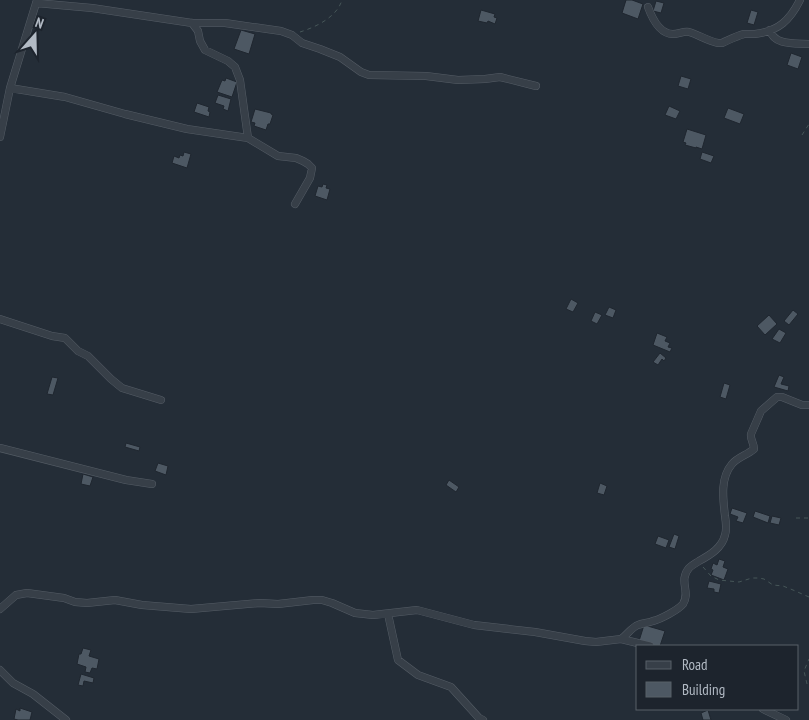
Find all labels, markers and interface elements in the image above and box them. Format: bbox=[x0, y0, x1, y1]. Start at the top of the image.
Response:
north arrow bbox=[10, 10, 60, 60]
text: N bbox=[33, 13, 46, 33]
legend bbox=[636, 645, 799, 710]
text: Road bbox=[682, 655, 708, 674]
text: Building bbox=[682, 680, 725, 699]

